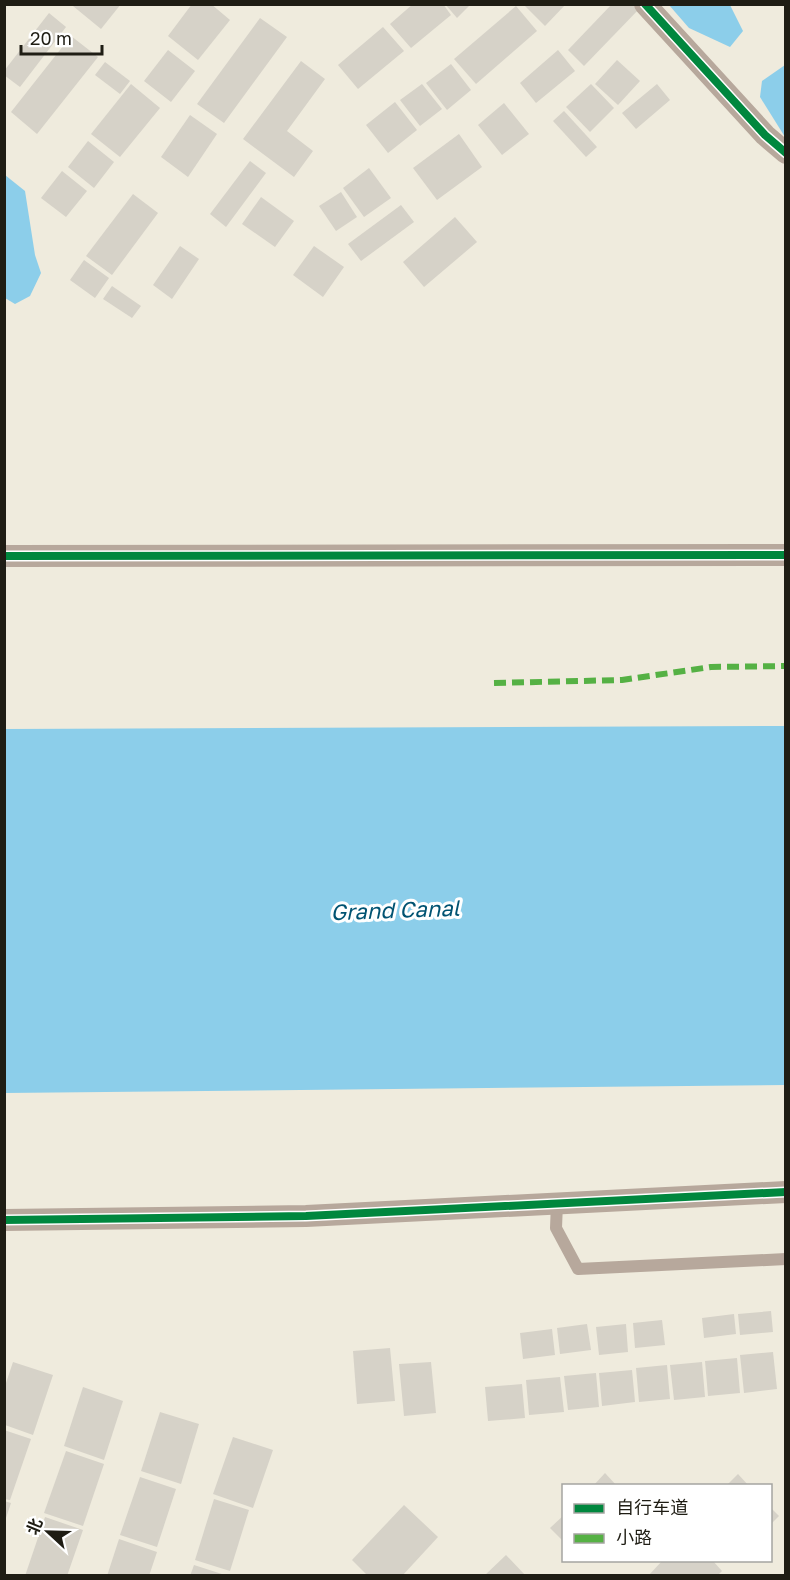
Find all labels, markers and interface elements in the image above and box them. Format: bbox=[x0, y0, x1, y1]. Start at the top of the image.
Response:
scale bar bbox=[21, 18, 102, 56]
text: 20 m bbox=[30, 27, 72, 49]
water label: Grand Canal bbox=[330, 894, 461, 925]
legend bbox=[562, 1484, 772, 1562]
text: 自行车道 bbox=[616, 1496, 688, 1518]
north arrow bbox=[18, 1502, 78, 1562]
text: 北 bbox=[22, 1515, 46, 1538]
text: 小路 bbox=[616, 1526, 652, 1548]

